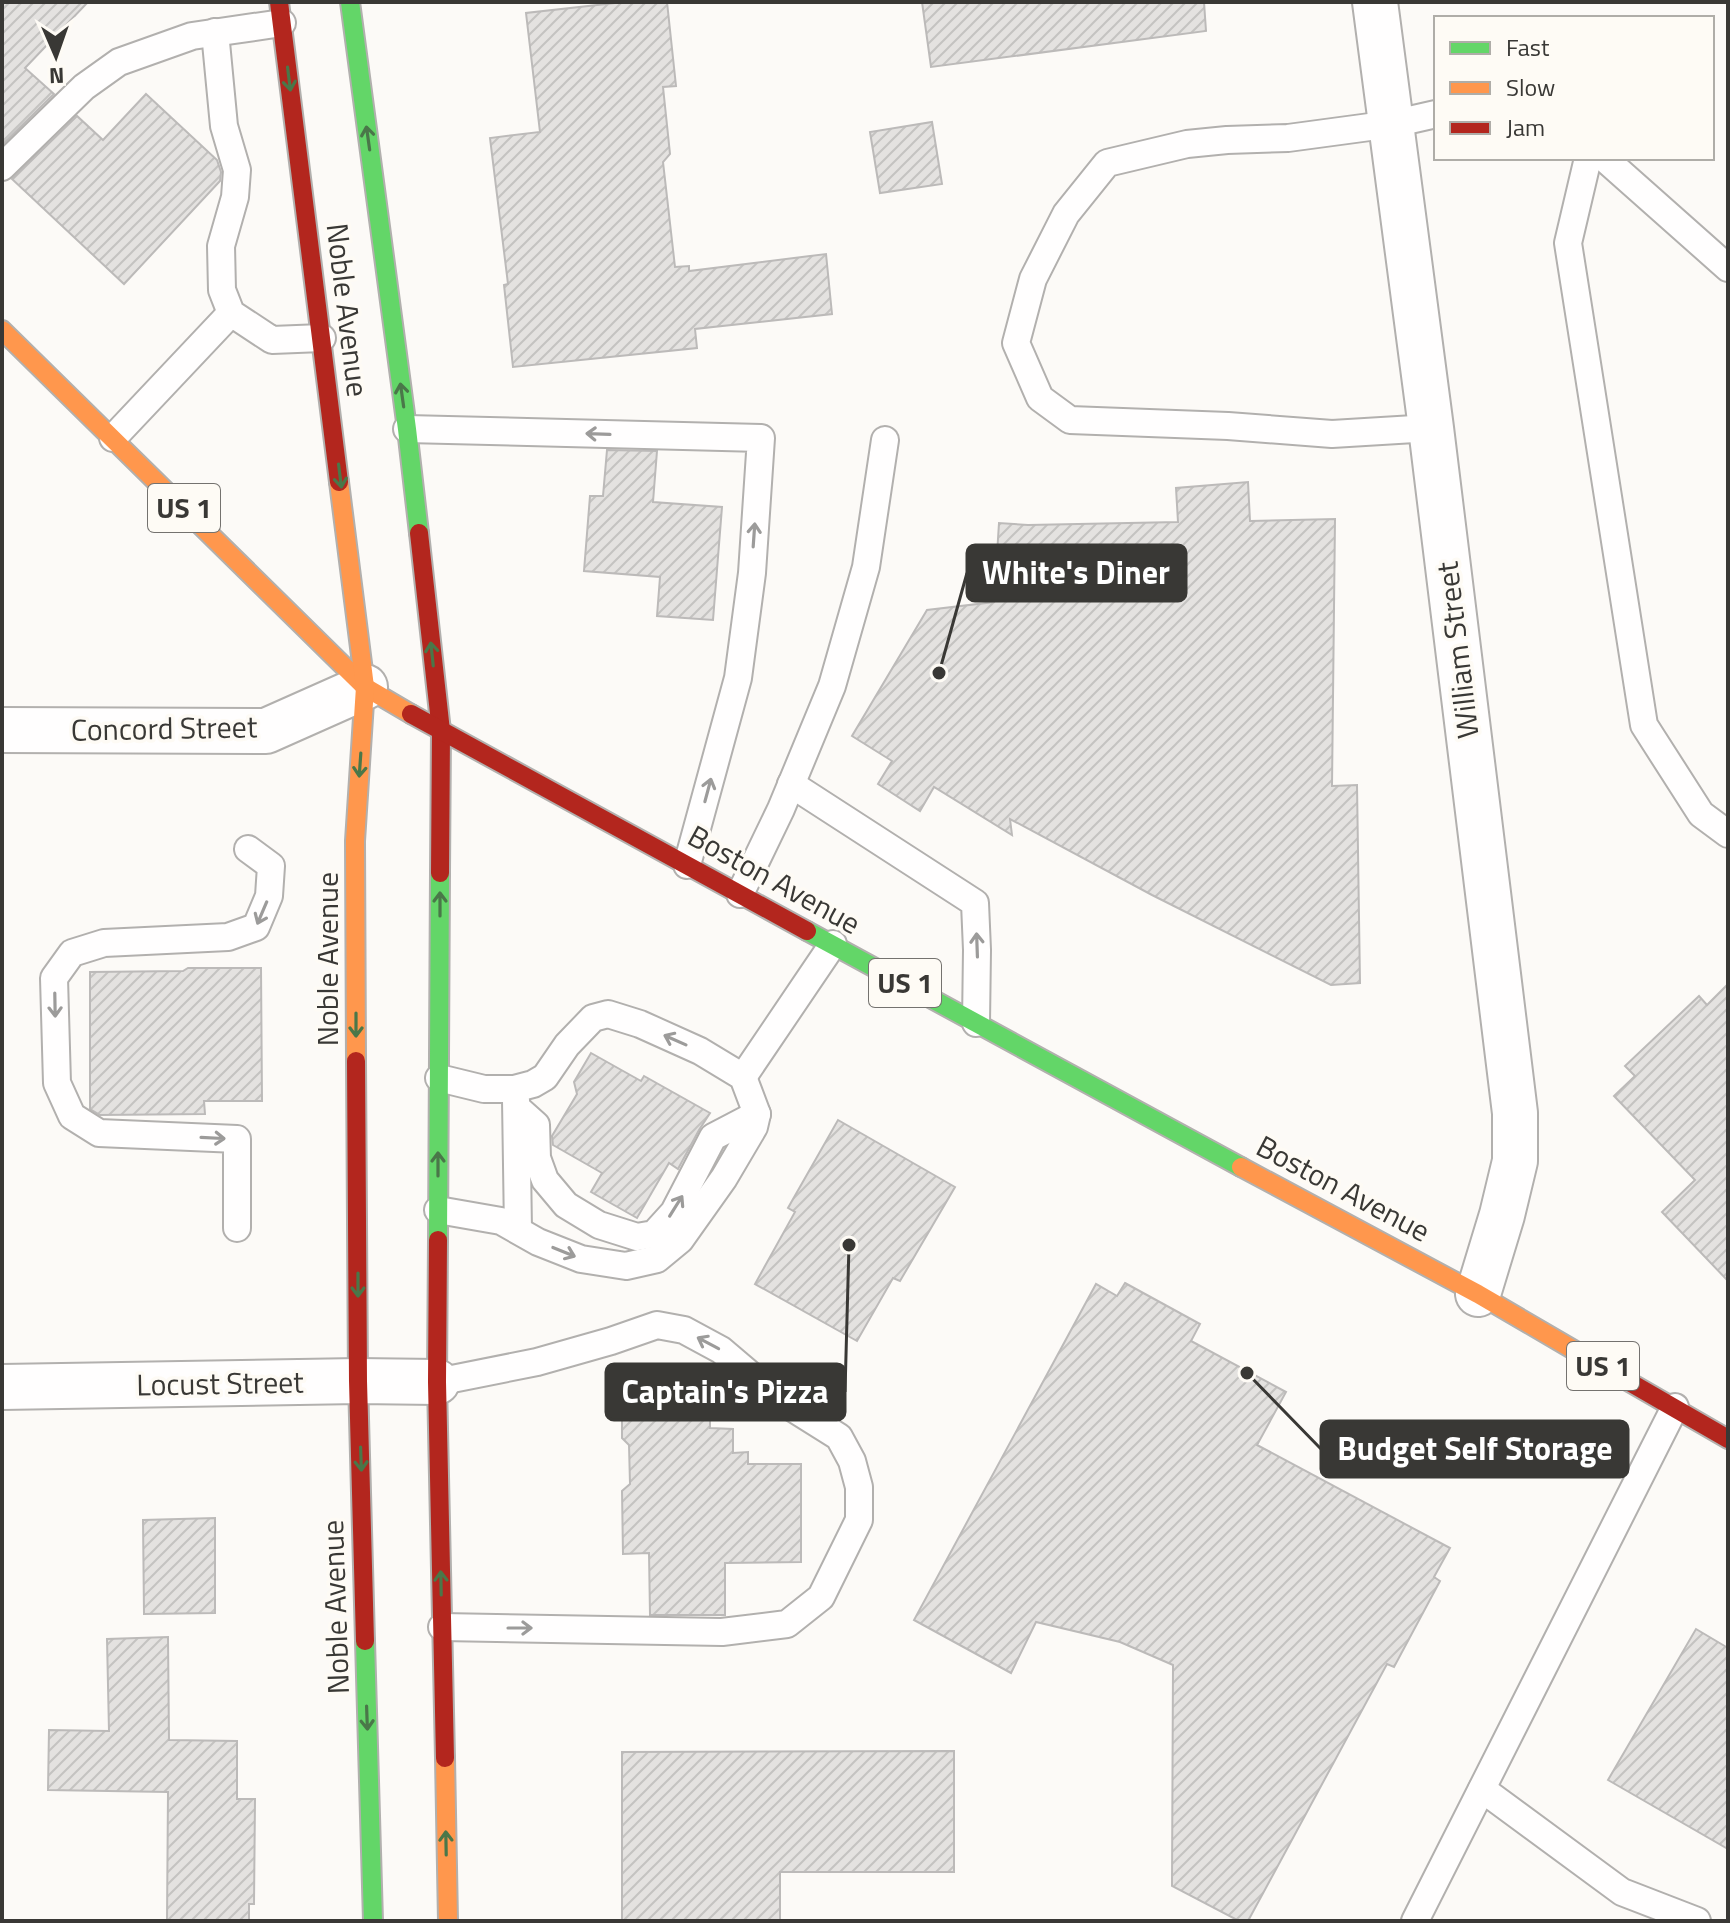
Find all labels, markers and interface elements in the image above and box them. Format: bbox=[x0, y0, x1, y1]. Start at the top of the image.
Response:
north arrow bbox=[16, 16, 96, 96]
legend bbox=[1434, 16, 1714, 160]
text: Fast bbox=[1506, 29, 1550, 65]
text: N bbox=[48, 59, 65, 93]
one-way arrow bbox=[282, 65, 297, 92]
text: Slow bbox=[1506, 69, 1555, 105]
text: Jam bbox=[1506, 109, 1545, 145]
one-way arrow bbox=[360, 125, 375, 151]
street label: Noble Avenue bbox=[315, 221, 381, 399]
one-way arrow bbox=[394, 383, 409, 408]
one-way arrow bbox=[585, 426, 612, 441]
one-way arrow bbox=[333, 463, 348, 488]
road number: US 1 bbox=[148, 484, 220, 532]
one-way arrow bbox=[747, 522, 762, 548]
callout: White's Diner bbox=[967, 545, 1186, 601]
text: White's Diner bbox=[982, 548, 1170, 596]
street label: William Street bbox=[1423, 559, 1491, 741]
one-way arrow bbox=[425, 641, 440, 668]
street label: Concord Street bbox=[70, 703, 258, 753]
one-way arrow bbox=[352, 751, 367, 778]
one-way arrow bbox=[701, 777, 716, 803]
street label: Boston Avenue bbox=[680, 813, 869, 946]
street label: Noble Avenue bbox=[304, 872, 350, 1046]
one-way arrow bbox=[432, 891, 447, 918]
one-way arrow bbox=[253, 900, 268, 925]
one-way arrow bbox=[969, 932, 984, 959]
road number: US 1 bbox=[869, 959, 941, 1007]
one-way arrow bbox=[47, 991, 63, 1018]
one-way arrow bbox=[348, 1011, 364, 1038]
one-way arrow bbox=[663, 1031, 688, 1046]
street label: Boston Avenue bbox=[1248, 1123, 1439, 1253]
one-way arrow bbox=[199, 1131, 226, 1146]
one-way arrow bbox=[431, 1151, 446, 1178]
one-way arrow bbox=[668, 1195, 684, 1218]
one-way arrow bbox=[551, 1246, 576, 1260]
one-way arrow bbox=[350, 1271, 366, 1298]
one-way arrow bbox=[696, 1334, 720, 1350]
road number: US 1 bbox=[1567, 1342, 1639, 1390]
street label: Locust Street bbox=[136, 1359, 305, 1407]
callout: Captain's Pizza bbox=[606, 1364, 845, 1420]
text: Captain's Pizza bbox=[621, 1367, 829, 1415]
callout: Budget Self Storage bbox=[1321, 1421, 1628, 1477]
text: Budget Self Storage bbox=[1337, 1424, 1613, 1472]
one-way arrow bbox=[353, 1445, 368, 1472]
street label: Noble Avenue bbox=[309, 1519, 361, 1695]
one-way arrow bbox=[433, 1570, 449, 1597]
one-way arrow bbox=[506, 1620, 533, 1636]
one-way arrow bbox=[360, 1704, 375, 1731]
one-way arrow bbox=[438, 1830, 454, 1857]

